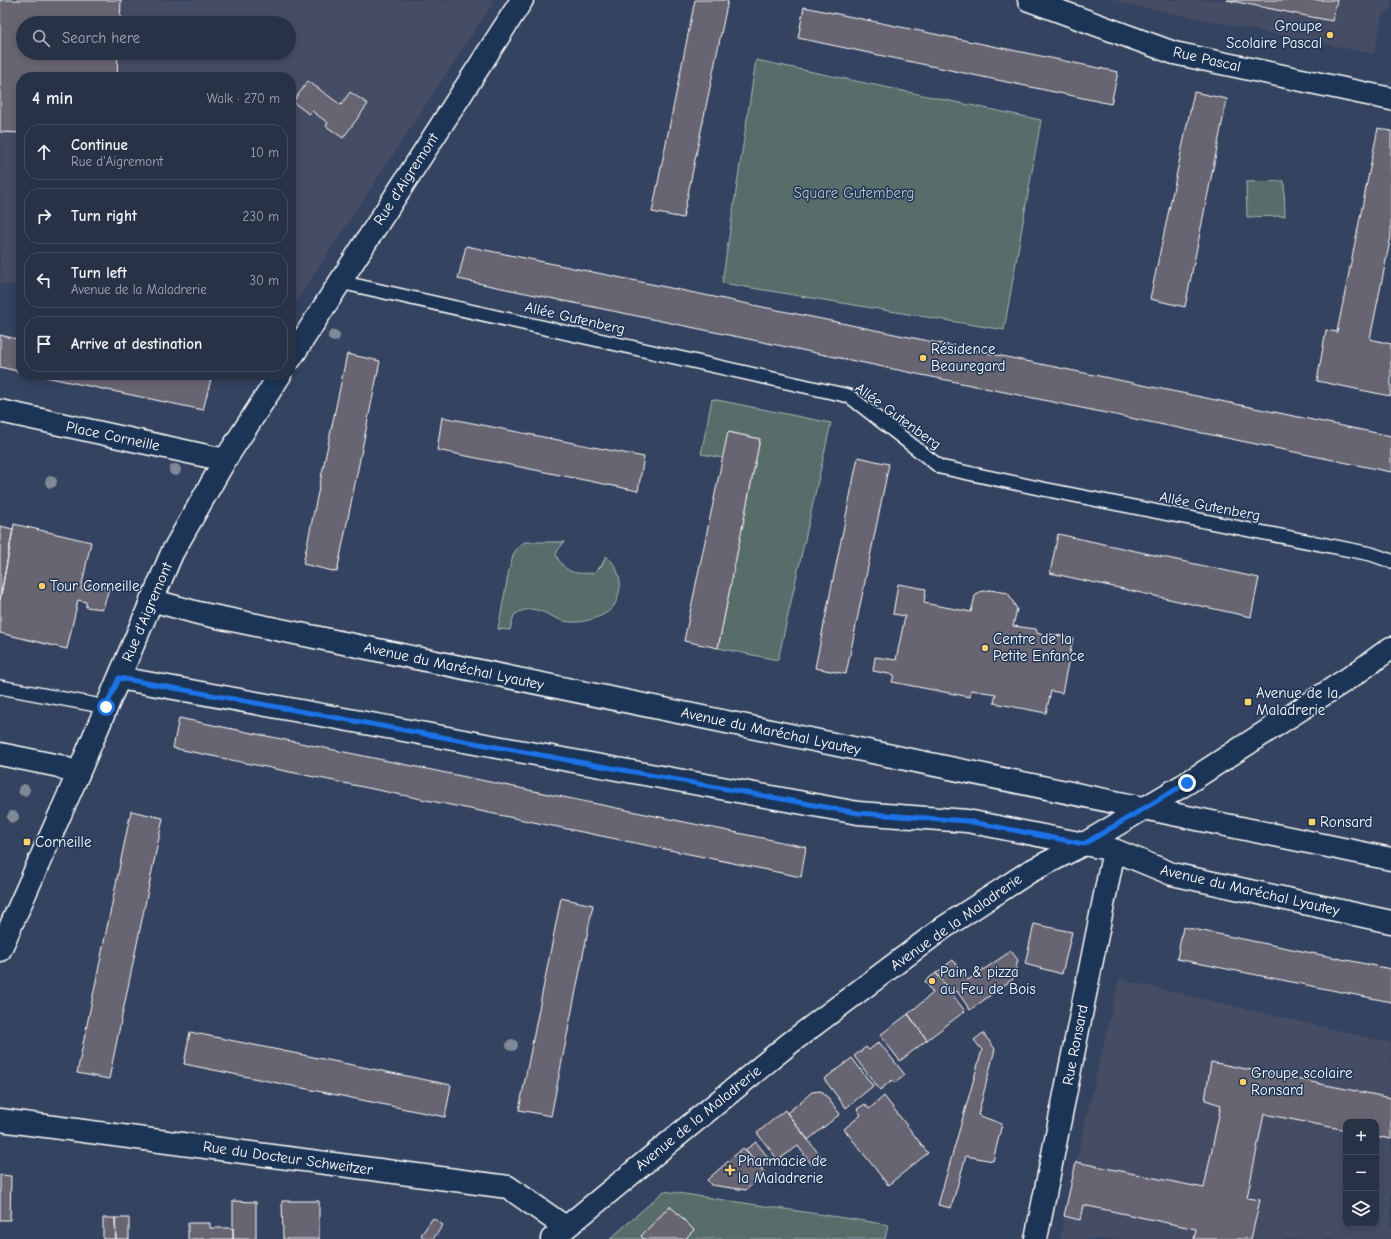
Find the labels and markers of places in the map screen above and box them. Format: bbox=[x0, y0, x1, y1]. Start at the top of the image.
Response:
place label: Groupe Scolaire Pascal bbox=[1226, 17, 1322, 52]
marker: Groupe Scolaire Pascal bbox=[1325, 30, 1335, 40]
place label: Résidence Beauregard bbox=[931, 340, 1006, 375]
marker: Résidence Beauregard bbox=[918, 353, 928, 363]
place label: Tour Corneille bbox=[50, 577, 140, 595]
marker: Tour Corneille bbox=[37, 581, 47, 591]
place label: Centre de la Petite Enfance bbox=[993, 630, 1085, 665]
marker: Centre de la Petite Enfance bbox=[980, 643, 990, 653]
place label: Avenue de la Maladrerie bbox=[1256, 684, 1338, 719]
marker: Avenue de la Maladrerie bbox=[1243, 697, 1253, 707]
place label: Ronsard bbox=[1320, 813, 1372, 831]
marker: Ronsard bbox=[1307, 817, 1317, 827]
place label: Corneille bbox=[35, 833, 92, 851]
marker: Corneille bbox=[22, 837, 32, 847]
place label: Pain & pizza au Feu de Bois bbox=[940, 963, 1036, 998]
marker: Pain & pizza au Feu de Bois bbox=[927, 976, 937, 986]
place label: Groupe scolaire Ronsard bbox=[1251, 1064, 1353, 1099]
marker: Groupe scolaire Ronsard bbox=[1238, 1077, 1248, 1087]
place label: Pharmacie de la Maladrerie bbox=[738, 1152, 827, 1187]
marker: Pharmacie de la Maladrerie bbox=[725, 1165, 735, 1175]

